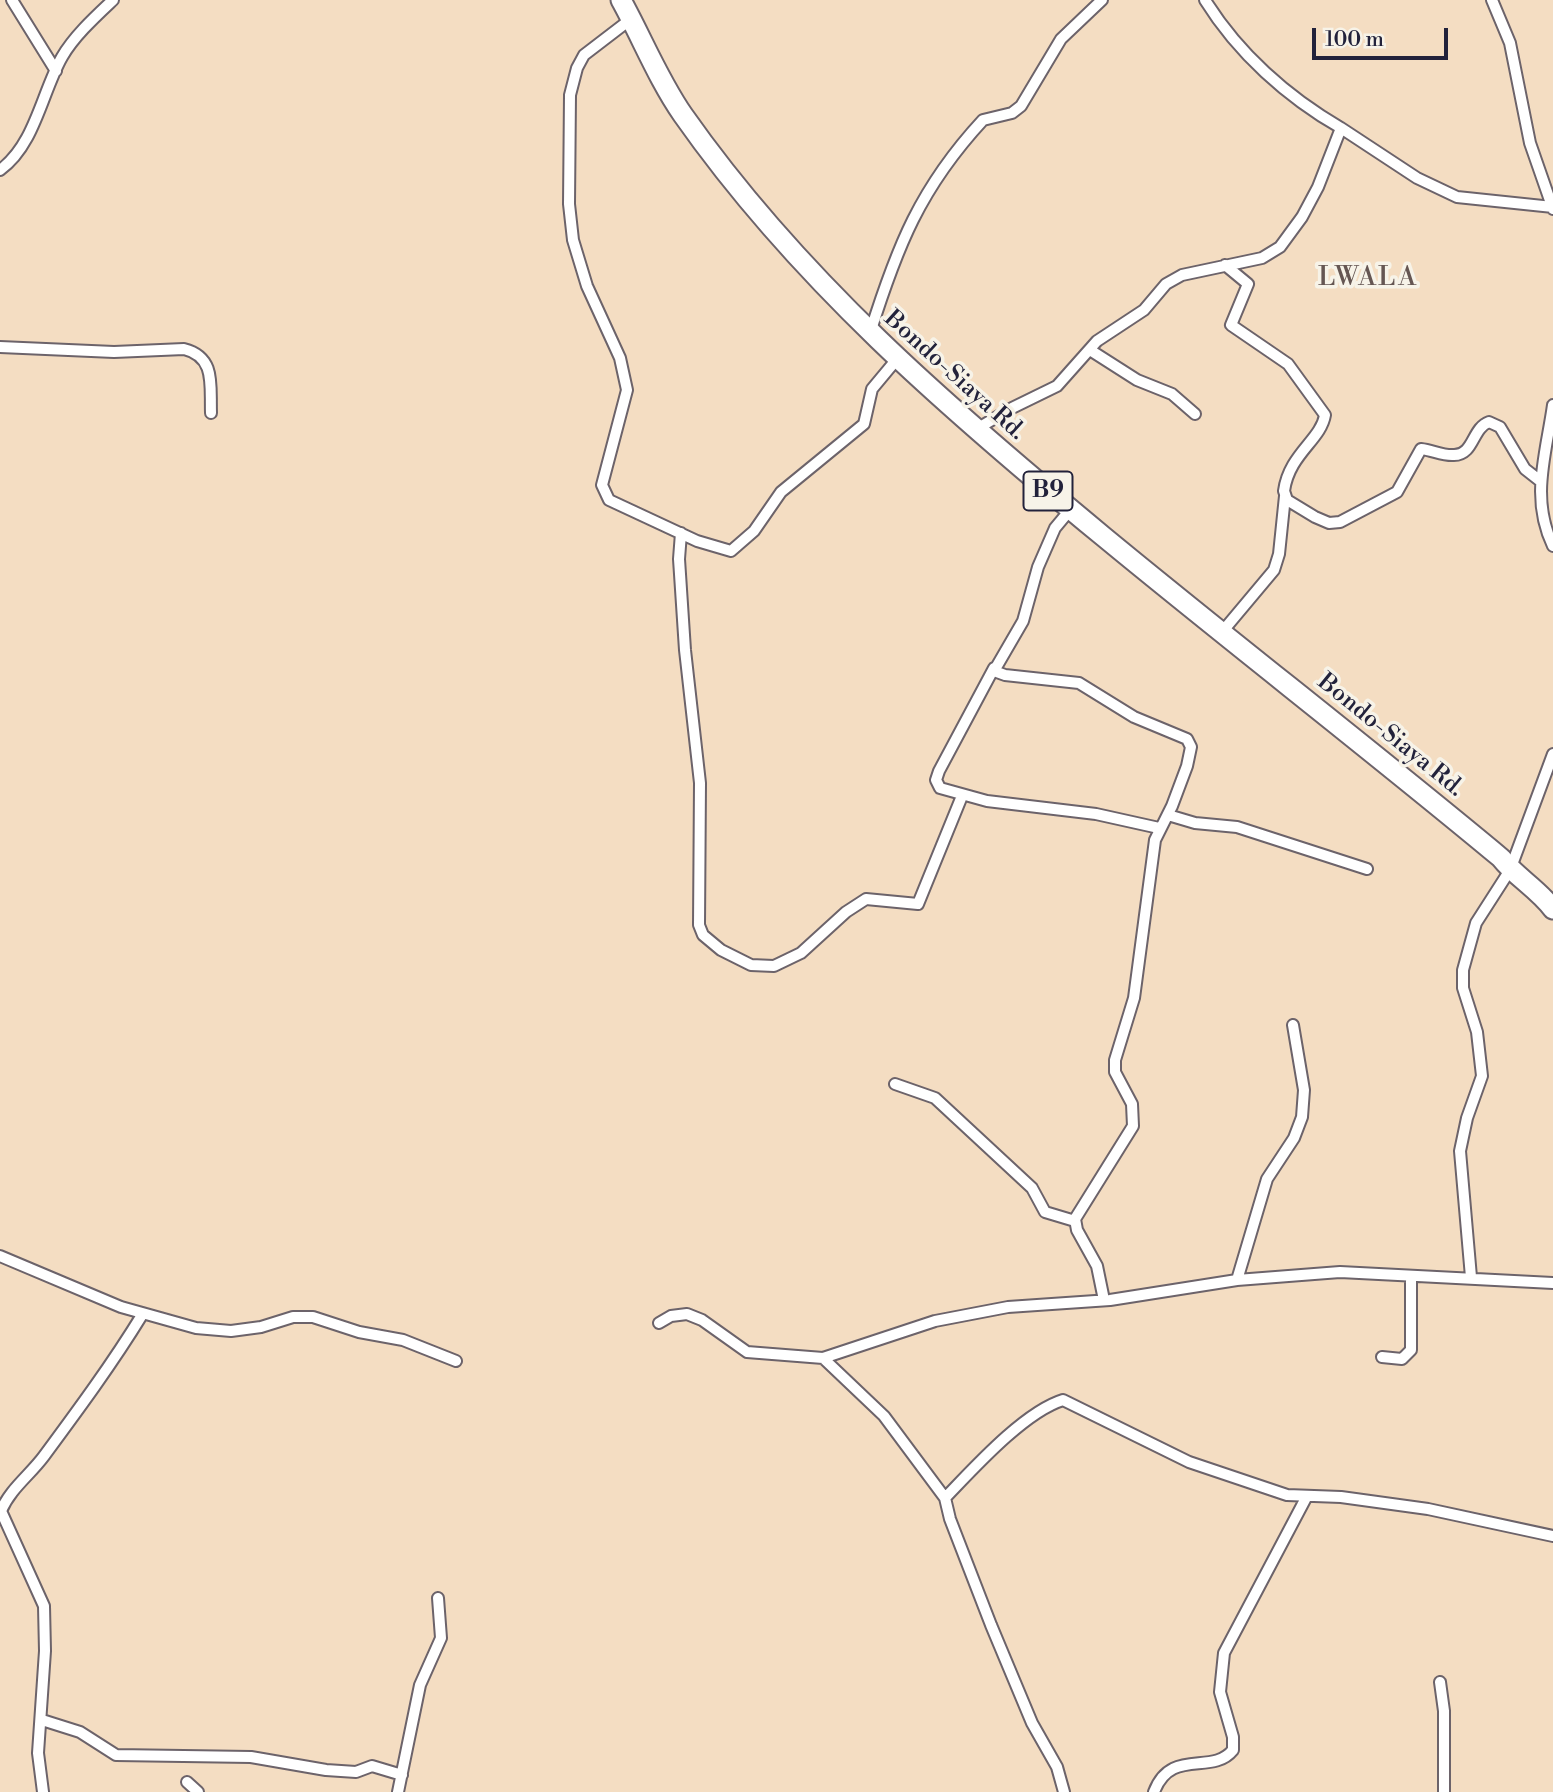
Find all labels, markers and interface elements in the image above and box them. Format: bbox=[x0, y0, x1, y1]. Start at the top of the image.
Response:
scale bar bbox=[1315, 14, 1452, 58]
text: 100 m bbox=[1325, 27, 1384, 53]
district label: LWALA bbox=[1319, 263, 1417, 295]
street label: Bondo-Siaya Rd. bbox=[878, 305, 1030, 447]
road number: B9 bbox=[1024, 471, 1072, 510]
street label: Bondo-Siaya Rd. bbox=[1311, 668, 1469, 804]

